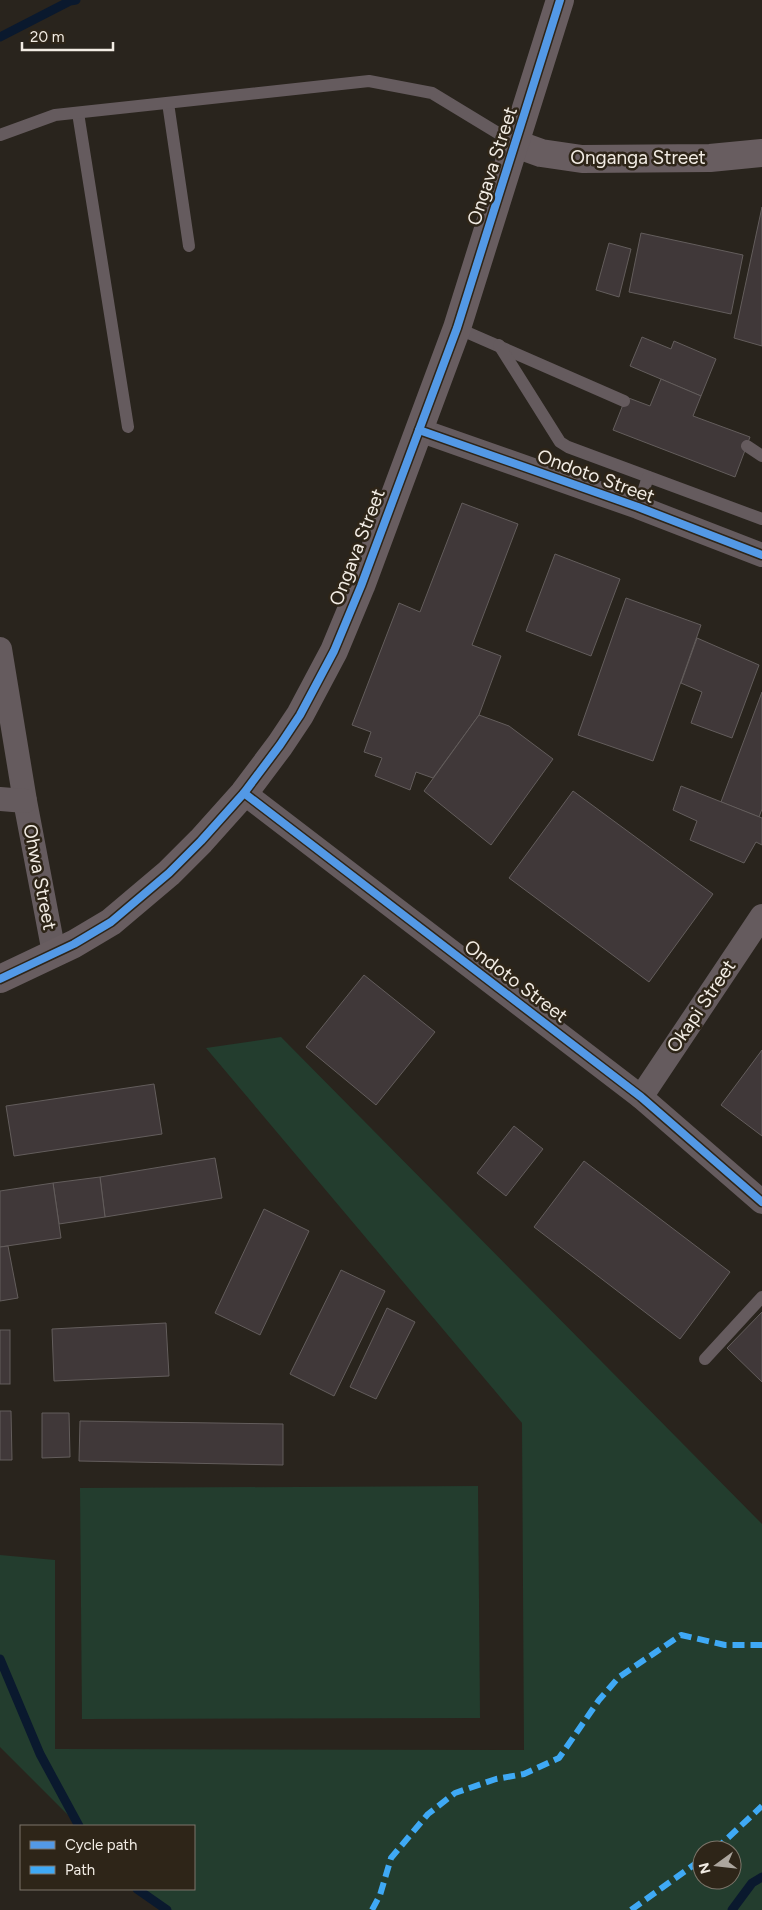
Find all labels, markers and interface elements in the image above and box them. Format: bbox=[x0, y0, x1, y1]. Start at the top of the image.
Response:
scale bar bbox=[22, 20, 114, 52]
text: 20 m bbox=[30, 28, 64, 46]
street label: Ongava Street bbox=[462, 104, 522, 228]
street label: Onganga Street bbox=[570, 146, 706, 169]
street label: Ondoto Street bbox=[534, 444, 658, 508]
street label: Ongava Street bbox=[324, 485, 390, 609]
street label: Ohwa Street bbox=[18, 822, 62, 932]
street label: Ondoto Street bbox=[460, 935, 572, 1027]
street label: Okapi Street bbox=[662, 955, 740, 1057]
legend bbox=[20, 1825, 195, 1890]
text: Cycle path bbox=[65, 1836, 137, 1854]
north arrow bbox=[692, 1840, 742, 1890]
text: Path bbox=[65, 1861, 95, 1879]
text: N bbox=[695, 1861, 715, 1876]

